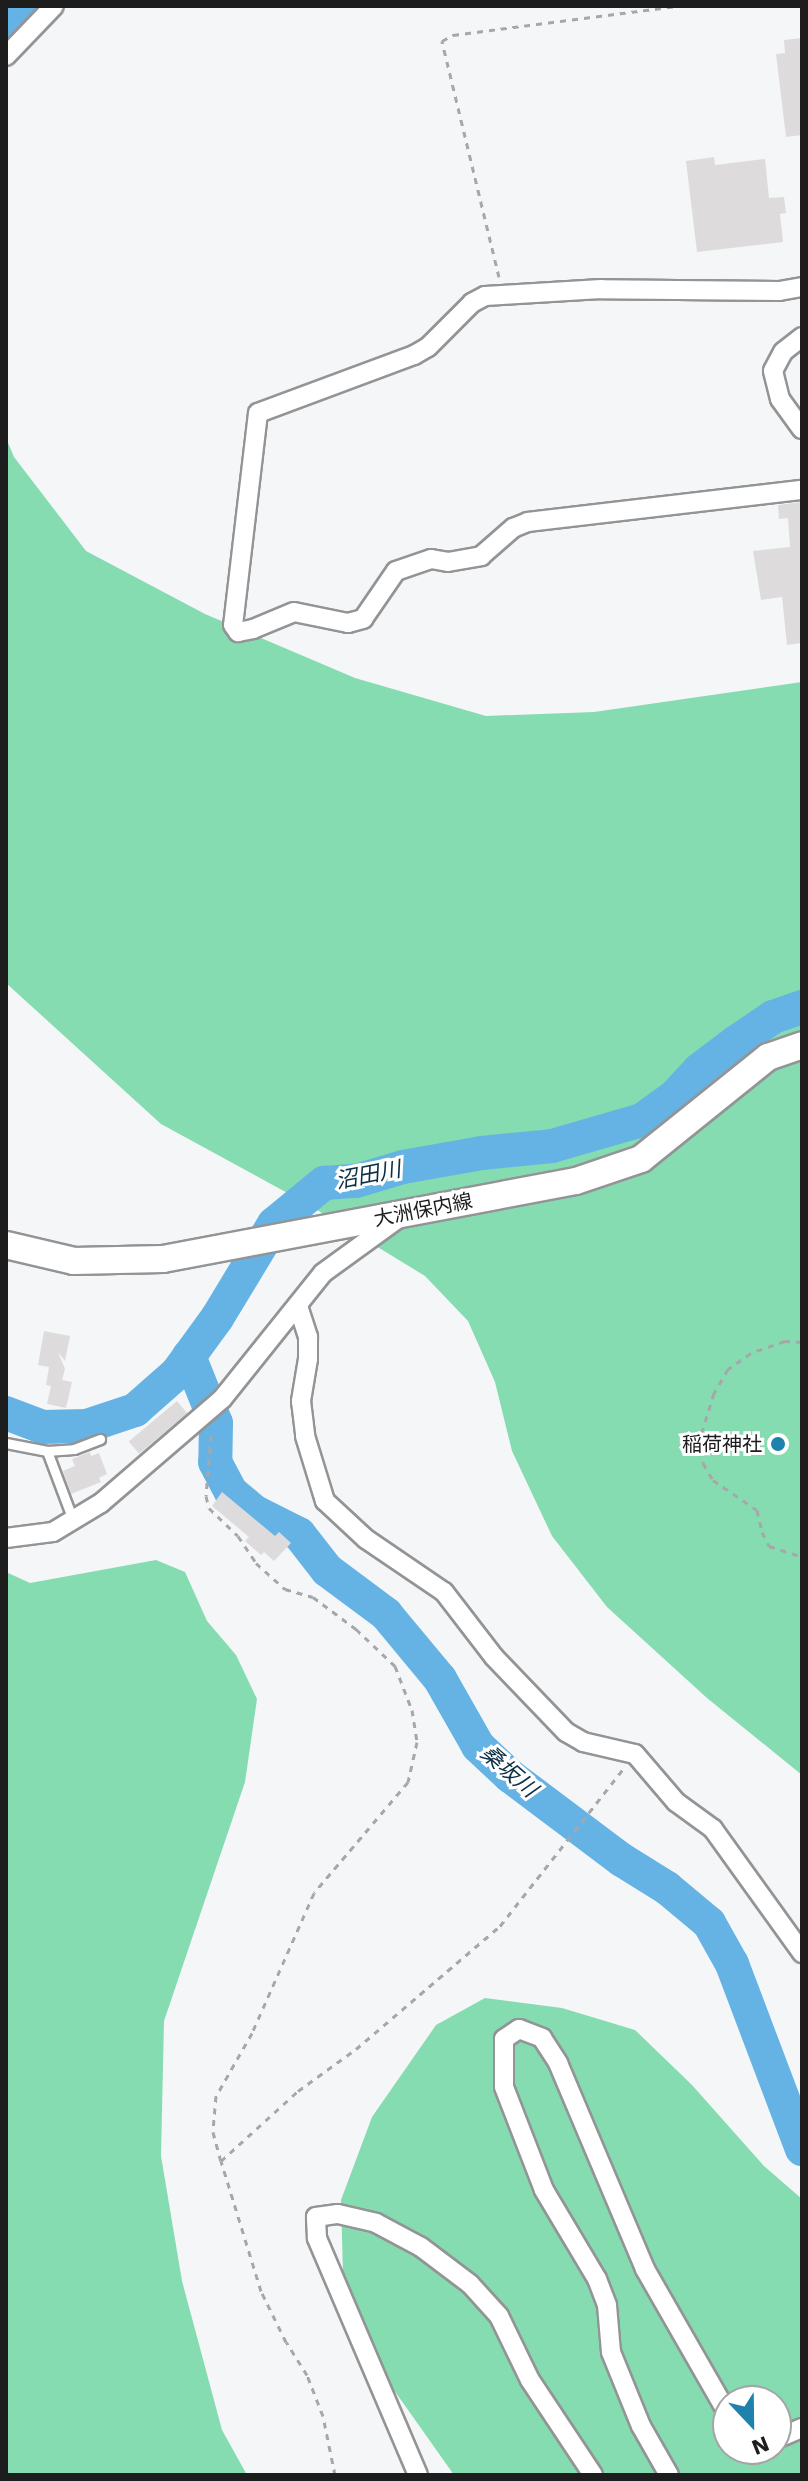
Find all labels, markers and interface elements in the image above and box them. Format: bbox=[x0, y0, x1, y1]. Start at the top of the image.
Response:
water label: 沼田川 bbox=[333, 1156, 403, 1194]
street label: 大洲保内線 bbox=[372, 1189, 474, 1231]
place label: 稲荷神社 bbox=[682, 1432, 762, 1456]
marker: 稲荷神社 bbox=[769, 1435, 787, 1453]
water label: 桑坂川 bbox=[475, 1739, 543, 1803]
north arrow bbox=[712, 2385, 792, 2465]
text: N bbox=[748, 2431, 773, 2461]

